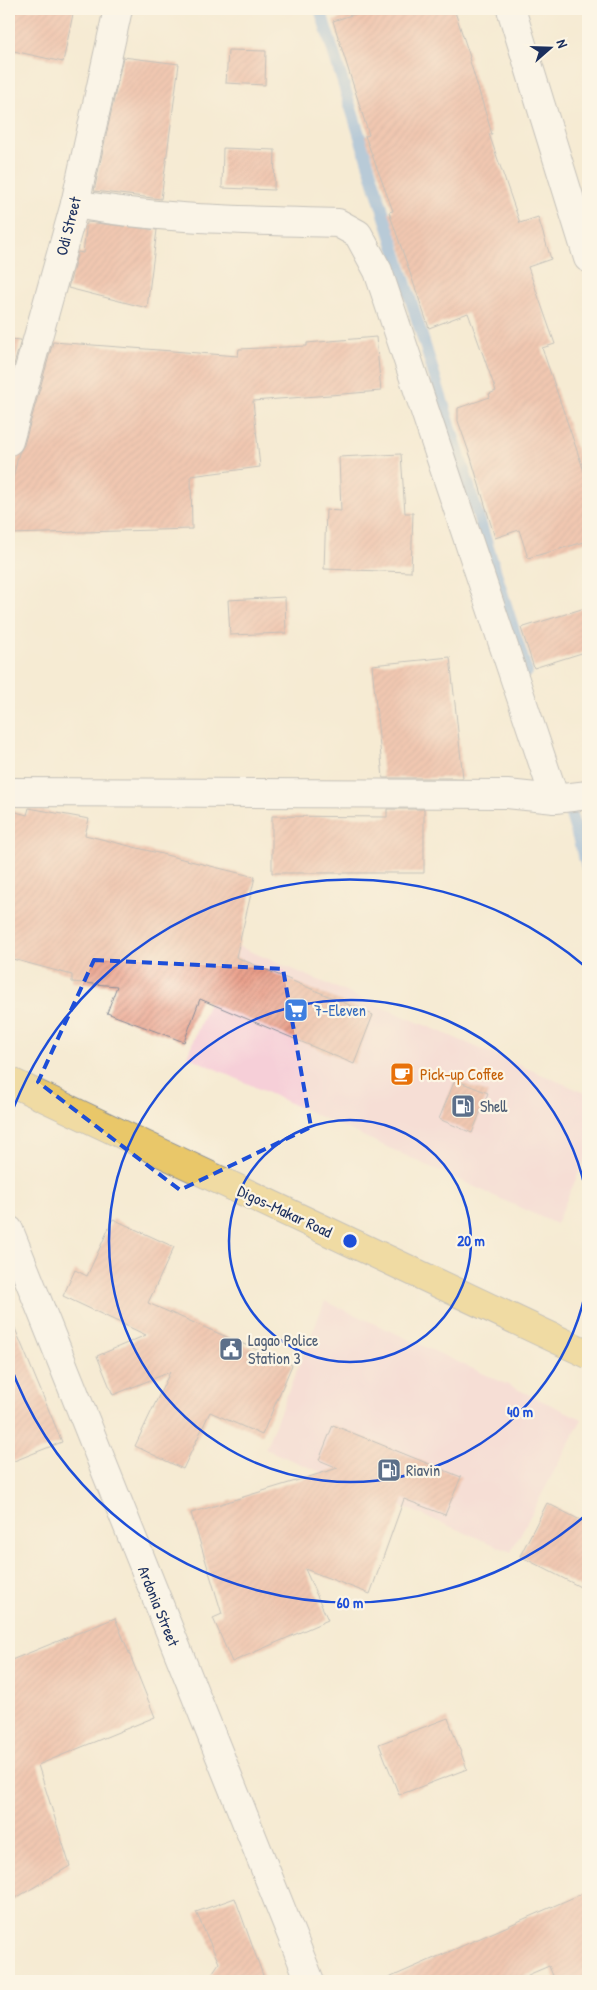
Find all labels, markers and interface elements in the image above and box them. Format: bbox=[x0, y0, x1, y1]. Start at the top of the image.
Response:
north arrow bbox=[524, 22, 574, 72]
text: N bbox=[552, 37, 573, 51]
street label: Odi Street bbox=[50, 194, 86, 258]
supermarket icon: 7-Eleven bbox=[283, 997, 309, 1023]
place label: 7-Eleven bbox=[314, 999, 366, 1021]
cafe icon: Pick-up Coffee bbox=[389, 1061, 415, 1087]
place label: Pick-up Coffee bbox=[420, 1063, 505, 1085]
fuel station icon: Shell bbox=[450, 1093, 476, 1119]
place label: Shell bbox=[480, 1095, 507, 1117]
street label: Digos-Makar Road bbox=[234, 1179, 336, 1243]
text: 20 m bbox=[457, 1230, 485, 1251]
centre of rings bbox=[341, 1232, 359, 1250]
place label: Lagao Police Station 3 bbox=[248, 1329, 319, 1369]
public building icon: Lagao Police Station 3 bbox=[218, 1336, 244, 1362]
text: 40 m bbox=[507, 1401, 533, 1422]
fuel station icon: Riavin bbox=[376, 1457, 402, 1483]
place label: Riavin bbox=[406, 1459, 440, 1481]
street label: Ardonia Street bbox=[133, 1563, 185, 1650]
text: 60 m bbox=[337, 1592, 363, 1613]

